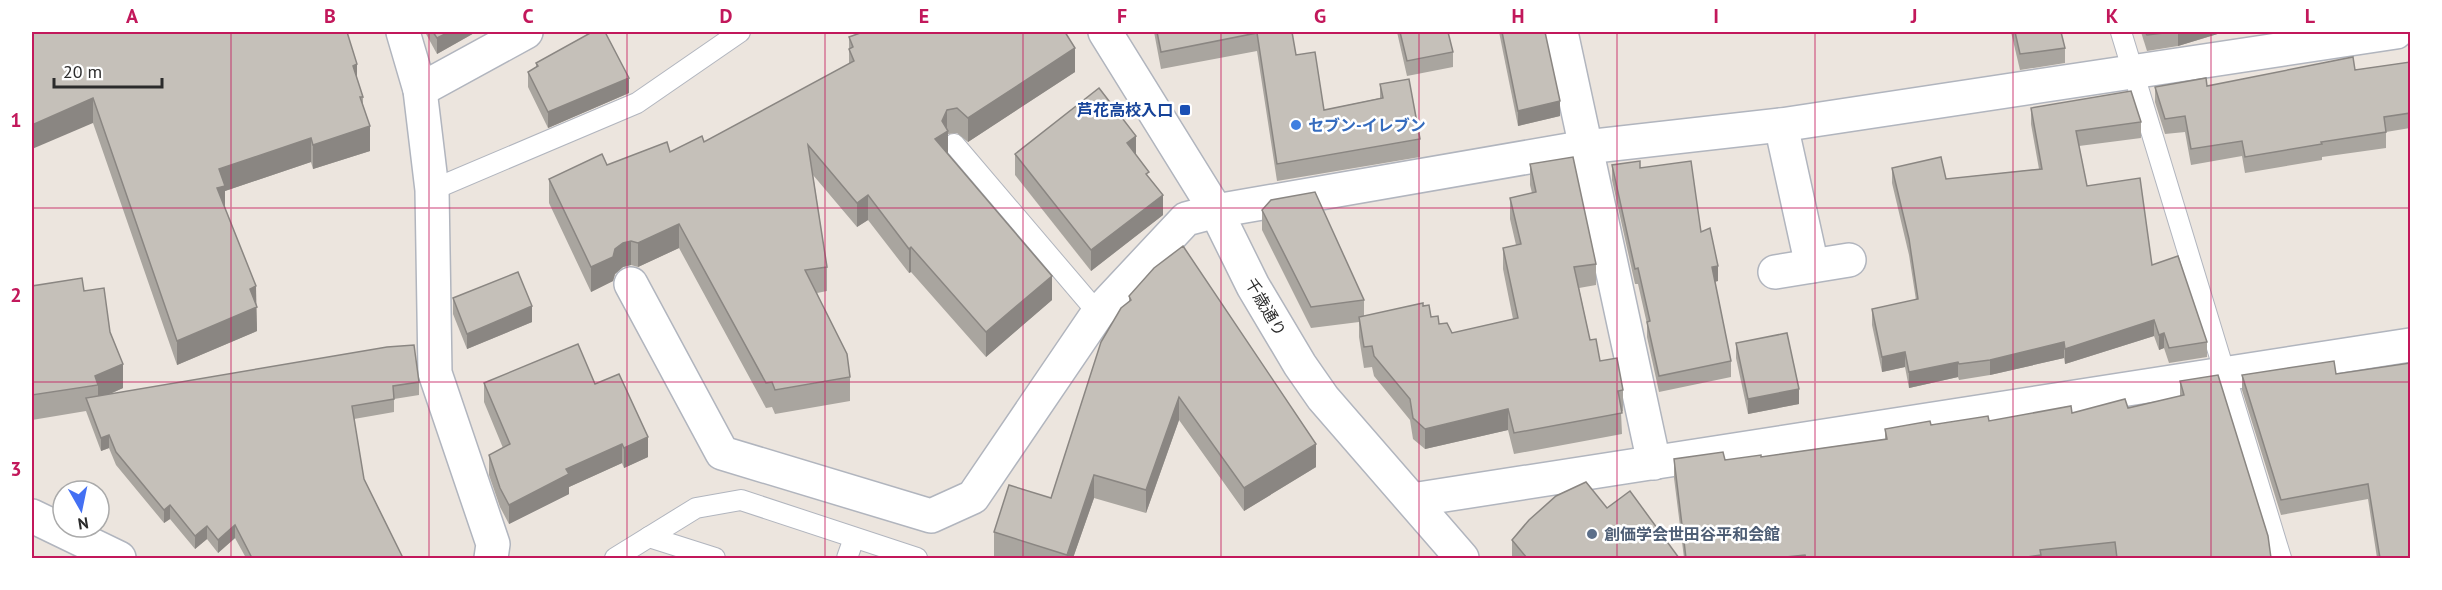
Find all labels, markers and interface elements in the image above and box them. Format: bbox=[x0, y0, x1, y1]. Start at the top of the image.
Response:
text: A bbox=[126, 3, 139, 29]
text: B bbox=[324, 3, 336, 29]
text: C bbox=[522, 3, 534, 29]
text: D bbox=[720, 3, 733, 29]
text: E bbox=[919, 3, 929, 29]
text: F bbox=[1117, 3, 1127, 29]
text: G bbox=[1314, 3, 1326, 29]
text: H bbox=[1511, 3, 1525, 29]
text: I bbox=[1713, 3, 1719, 29]
text: J bbox=[1910, 3, 1917, 29]
text: K bbox=[2106, 3, 2119, 29]
text: L bbox=[2305, 3, 2316, 29]
scale bar bbox=[54, 51, 162, 89]
text: 20 m bbox=[63, 60, 102, 83]
place label: 芦花高校入口 bbox=[1077, 100, 1173, 120]
marker: 芦花高校入口 bbox=[1178, 103, 1192, 117]
text: 1 bbox=[10, 107, 22, 133]
place label: セブン-イレブン bbox=[1308, 115, 1426, 135]
marker: セブン-イレブン bbox=[1289, 118, 1303, 132]
street label: 千歳通り bbox=[1241, 274, 1291, 340]
text: 2 bbox=[10, 282, 22, 308]
text: 3 bbox=[10, 456, 22, 482]
north arrow bbox=[51, 479, 111, 539]
text: N bbox=[77, 513, 90, 535]
place label: 創価学会世田谷平和会館 bbox=[1604, 524, 1780, 544]
marker: 創価学会世田谷平和会館 bbox=[1585, 527, 1599, 541]

